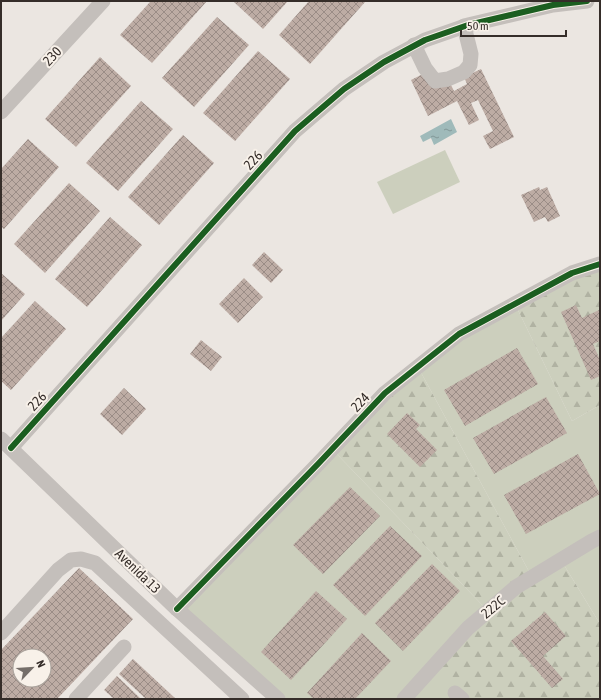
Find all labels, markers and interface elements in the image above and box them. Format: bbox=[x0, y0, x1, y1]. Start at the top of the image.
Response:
scale bar bbox=[461, 12, 566, 38]
text: 50 m bbox=[467, 19, 489, 33]
street label: 230 bbox=[39, 43, 65, 69]
street label: 226 bbox=[240, 147, 266, 173]
street label: 226 bbox=[24, 388, 50, 414]
street label: 224 bbox=[347, 389, 373, 415]
street label: Avenida 13 bbox=[112, 545, 164, 597]
street label: 222C bbox=[478, 592, 509, 621]
north arrow bbox=[12, 648, 52, 688]
text: N bbox=[34, 658, 48, 669]

